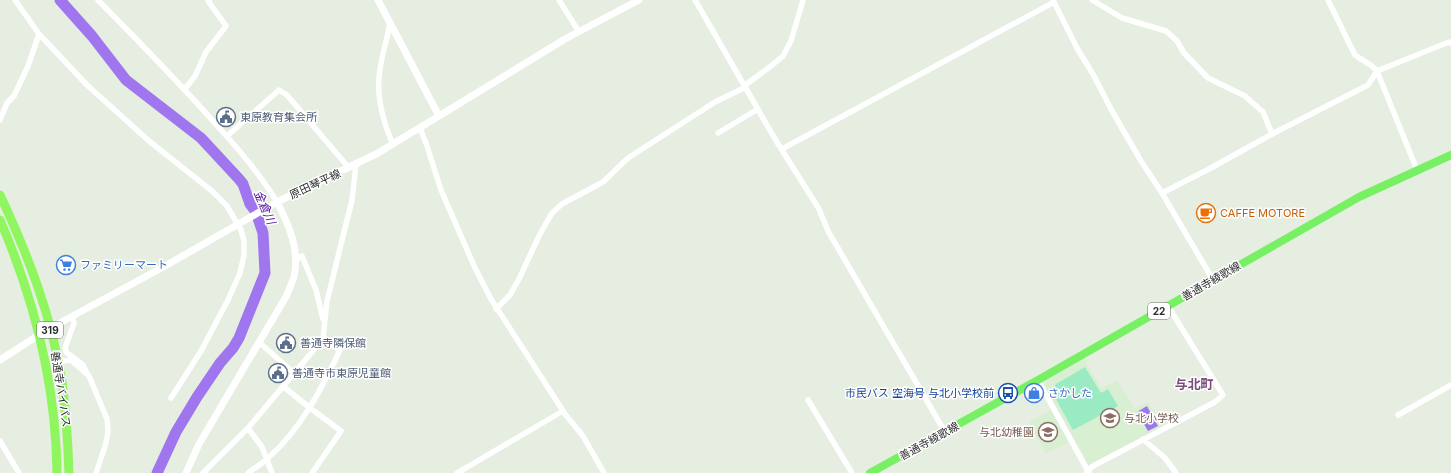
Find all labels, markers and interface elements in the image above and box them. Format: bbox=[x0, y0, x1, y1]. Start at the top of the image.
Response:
public building icon: 東原教育集会所 bbox=[215, 106, 237, 128]
place label: 東原教育集会所 bbox=[240, 110, 318, 124]
street label: 原田琴平線 bbox=[287, 166, 343, 202]
water label: 金倉川 bbox=[251, 187, 280, 228]
cafe icon: CAFFE MOTORE bbox=[1195, 202, 1217, 224]
place label: CAFFE MOTORE bbox=[1220, 206, 1305, 220]
supermarket icon: ファミリーマート bbox=[55, 254, 77, 276]
place label: ファミリーマート bbox=[80, 258, 168, 272]
street label: 善通寺綾歌線 bbox=[1179, 258, 1243, 304]
road number: 22 bbox=[1148, 303, 1170, 319]
road number: 319 bbox=[37, 322, 63, 338]
public building icon: 善通寺隣保館 bbox=[275, 332, 297, 354]
place label: 善通寺隣保館 bbox=[300, 336, 366, 350]
street label: 善通寺バイパス bbox=[48, 350, 74, 428]
public building icon: 善通寺市東原児童館 bbox=[267, 362, 289, 384]
place label: 善通寺市東原児童館 bbox=[292, 366, 391, 380]
district label: 与北町 bbox=[1174, 376, 1214, 392]
bus stop icon: 市民バス 空海号 与北小学校前 bbox=[997, 382, 1019, 404]
shop icon: さかした bbox=[1023, 382, 1045, 404]
place label: 市民バス 空海号 与北小学校前 bbox=[845, 386, 994, 400]
place label: さかした bbox=[1048, 386, 1092, 400]
school or university icon: 与北小学校 bbox=[1099, 407, 1121, 429]
place label: 与北小学校 bbox=[1124, 411, 1179, 425]
street label: 善通寺綾歌線 bbox=[897, 419, 961, 463]
school or university icon: 与北幼稚園 bbox=[1037, 421, 1059, 443]
place label: 与北幼稚園 bbox=[979, 425, 1034, 439]

